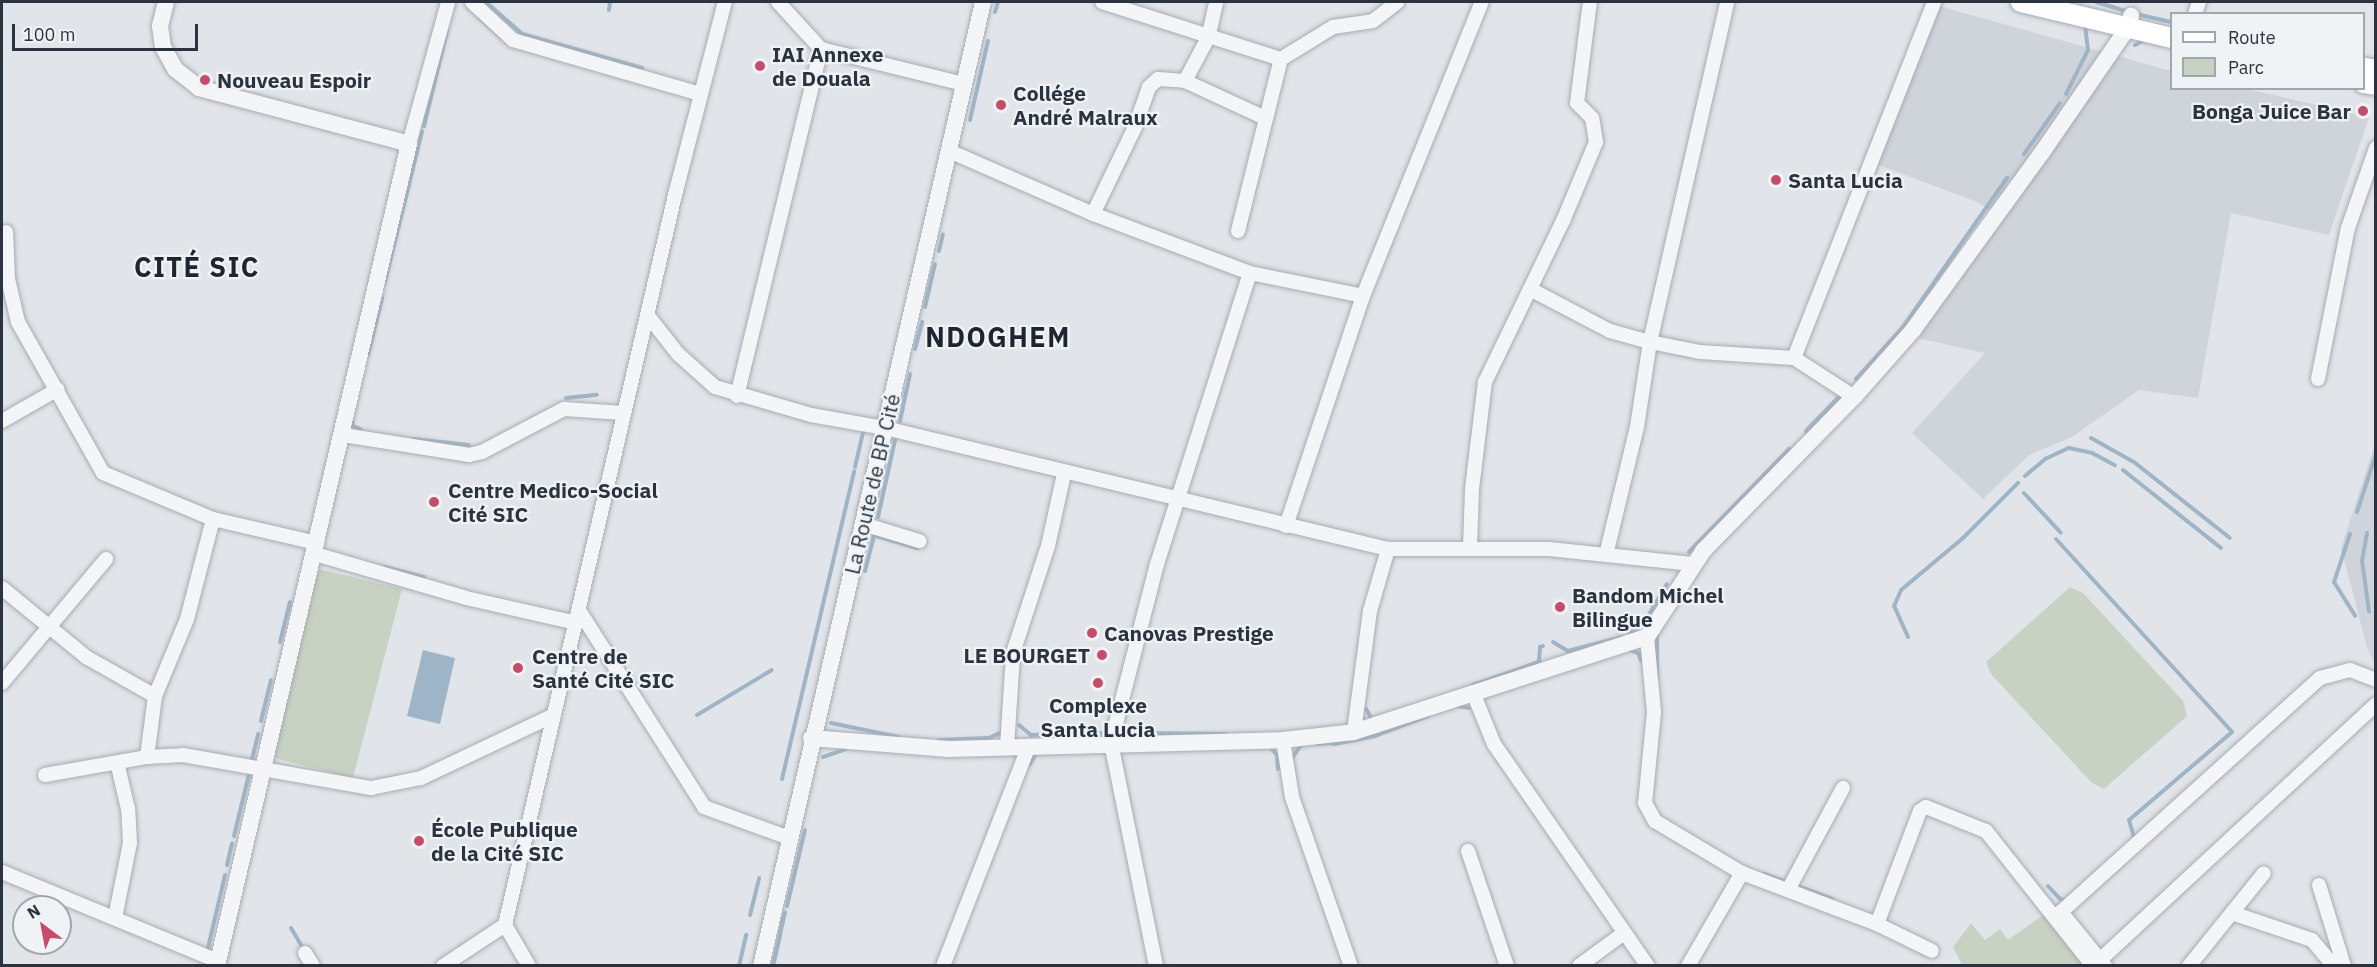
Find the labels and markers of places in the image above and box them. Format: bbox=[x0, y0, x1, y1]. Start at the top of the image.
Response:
place label: IAI Annexe de Douala bbox=[772, 41, 884, 91]
marker: IAI Annexe de Douala bbox=[753, 59, 767, 73]
place label: Nouveau Espoir bbox=[217, 67, 371, 93]
marker: Nouveau Espoir bbox=[198, 73, 212, 87]
place label: Collége André Malraux bbox=[1013, 80, 1158, 130]
marker: Collége André Malraux bbox=[994, 98, 1008, 112]
place label: Bonga Juice Bar bbox=[2192, 98, 2351, 124]
marker: Bonga Juice Bar bbox=[2356, 104, 2370, 118]
place label: Santa Lucia bbox=[1788, 167, 1903, 193]
marker: Santa Lucia bbox=[1769, 173, 1783, 187]
place label: Centre Medico-Social Cité SIC bbox=[448, 477, 658, 527]
marker: Centre Medico-Social Cité SIC bbox=[425, 493, 443, 511]
place label: Bandom Michel Bilingue bbox=[1572, 582, 1724, 632]
marker: Bandom Michel Bilingue bbox=[1553, 600, 1567, 614]
place label: Canovas Prestige bbox=[1104, 620, 1274, 646]
marker: Canovas Prestige bbox=[1085, 626, 1099, 640]
place label: LE BOURGET bbox=[964, 642, 1090, 668]
place label: Centre de Santé Cité SIC bbox=[532, 643, 675, 693]
marker: LE BOURGET bbox=[1095, 648, 1109, 662]
marker: Centre de Santé Cité SIC bbox=[509, 659, 527, 677]
marker: Complexe Santa Lucia bbox=[1091, 676, 1105, 690]
place label: Complexe Santa Lucia bbox=[1041, 692, 1155, 742]
place label: École Publique de la Cité SIC bbox=[431, 816, 578, 866]
marker: École Publique de la Cité SIC bbox=[412, 834, 426, 848]

